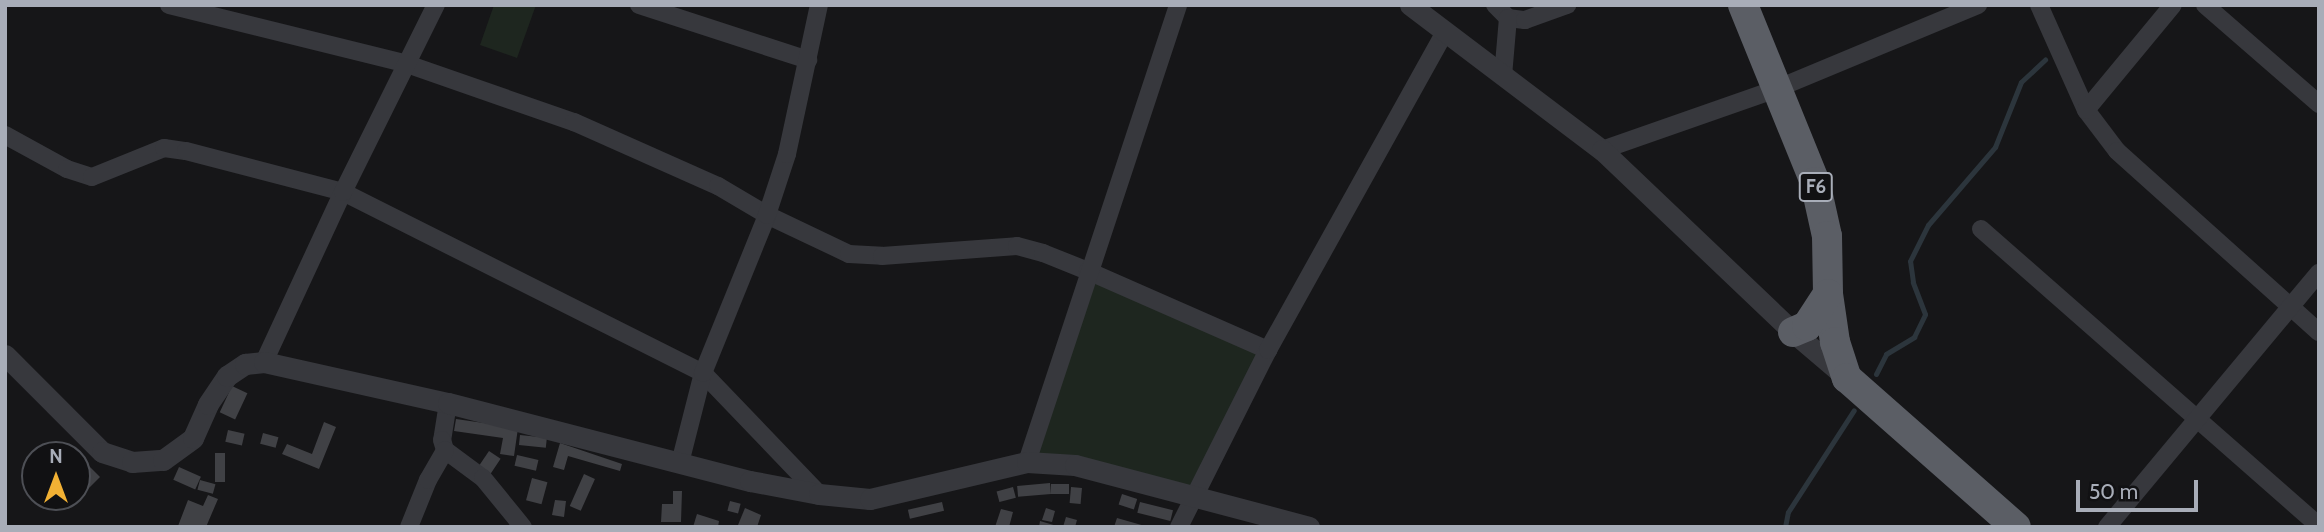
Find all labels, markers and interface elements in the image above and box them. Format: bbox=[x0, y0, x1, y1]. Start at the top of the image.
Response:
road number: F6 bbox=[1798, 172, 1834, 202]
north arrow bbox=[21, 441, 91, 511]
text: N bbox=[49, 445, 63, 468]
scale bar bbox=[2079, 466, 2202, 510]
text: 50 m bbox=[2089, 479, 2138, 504]

